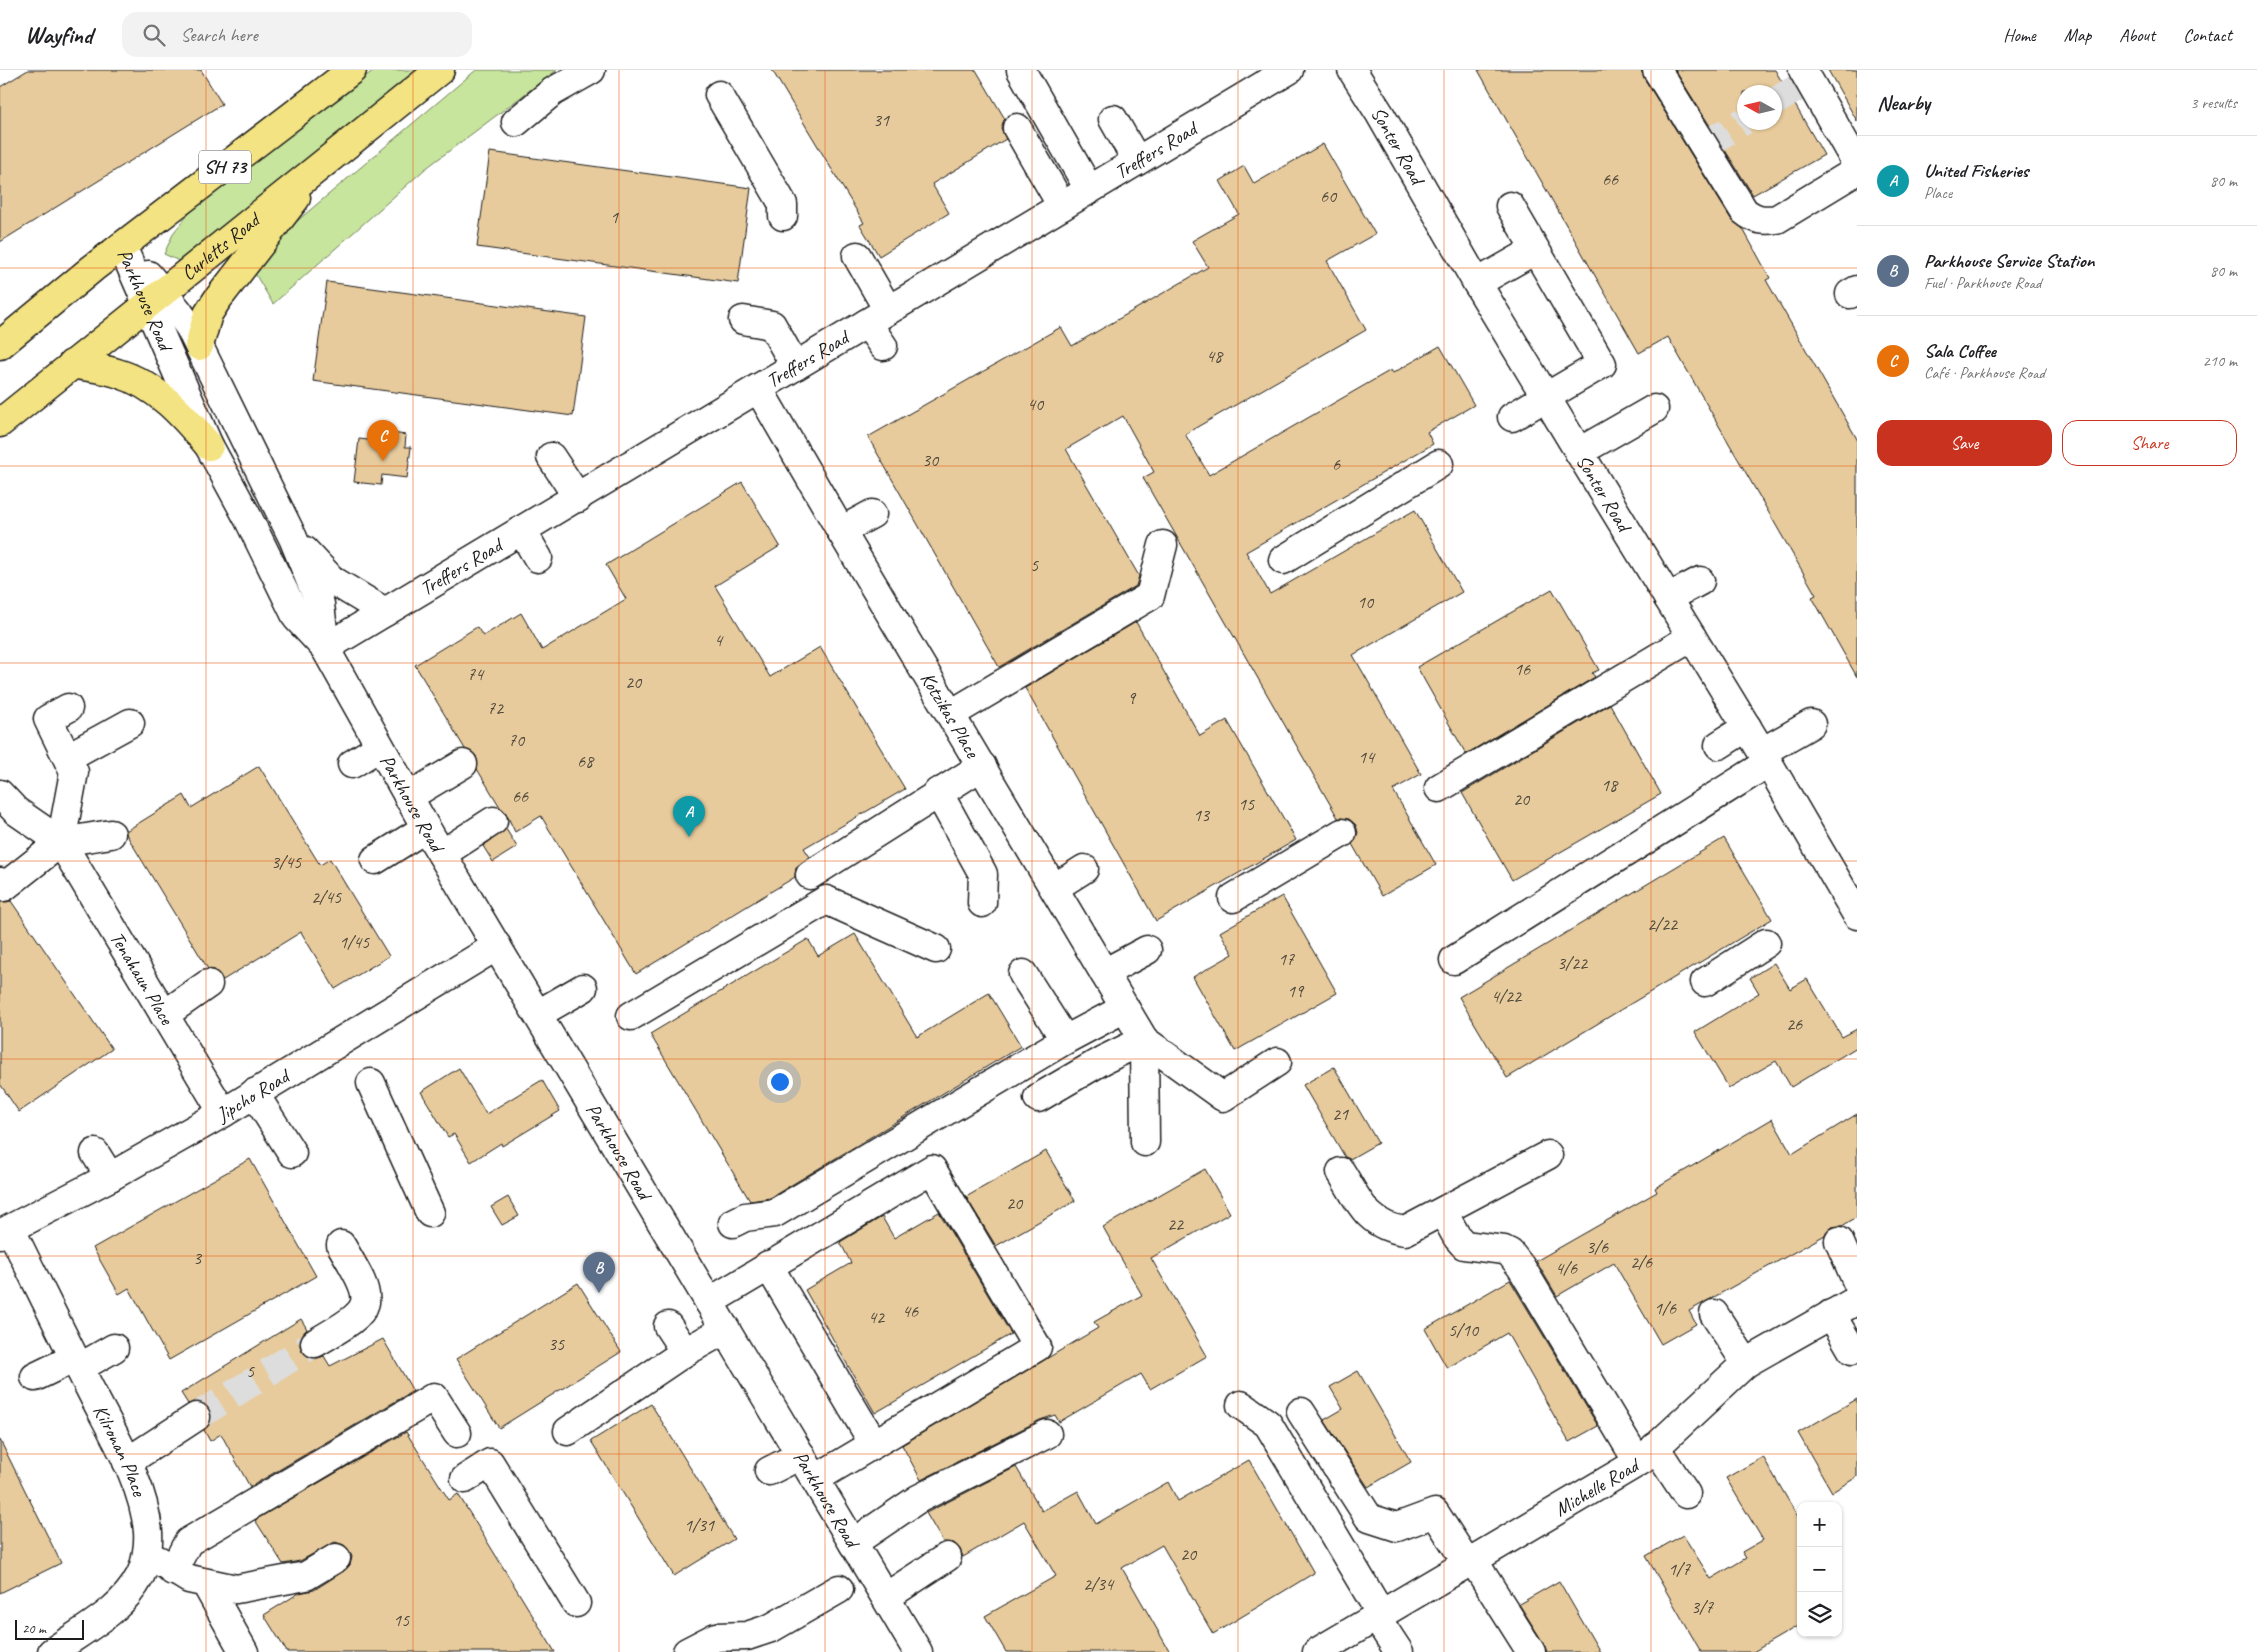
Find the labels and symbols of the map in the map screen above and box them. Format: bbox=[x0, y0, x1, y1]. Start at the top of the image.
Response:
north arrow bbox=[1737, 85, 1782, 130]
street label: Sonter Road bbox=[1366, 102, 1431, 191]
house number: 31 bbox=[873, 109, 890, 131]
street label: Treffers Road bbox=[1110, 115, 1203, 184]
road number: SH 73 bbox=[199, 150, 251, 184]
house number: 66 bbox=[1602, 168, 1619, 190]
house number: 60 bbox=[1320, 185, 1338, 207]
street label: Curletts Road bbox=[176, 206, 266, 285]
house number: 1 bbox=[610, 206, 619, 228]
street label: Parkhouse Road bbox=[112, 245, 179, 356]
street label: Treffers Road bbox=[762, 323, 855, 393]
house number: 48 bbox=[1206, 345, 1224, 367]
house number: 40 bbox=[1027, 393, 1045, 415]
pin: C bbox=[367, 420, 399, 461]
house number: 30 bbox=[922, 449, 940, 471]
street label: Sonter Road bbox=[1571, 450, 1638, 538]
house number: 6 bbox=[1332, 453, 1341, 475]
street label: Treffers Road bbox=[415, 531, 509, 601]
house number: 5 bbox=[1030, 554, 1039, 576]
house number: 10 bbox=[1357, 591, 1375, 613]
house number: 4 bbox=[714, 629, 724, 651]
house number: 16 bbox=[1514, 658, 1531, 680]
house number: 74 bbox=[467, 663, 485, 685]
street label: Kotzikas Place bbox=[915, 667, 986, 763]
house number: 20 bbox=[625, 671, 643, 693]
house number: 9 bbox=[1127, 687, 1137, 709]
house number: 72 bbox=[487, 697, 505, 719]
house number: 70 bbox=[508, 729, 526, 751]
house number: 14 bbox=[1358, 746, 1376, 768]
street label: Parkhouse Road bbox=[375, 750, 451, 858]
house number: 68 bbox=[577, 750, 595, 772]
house number: 18 bbox=[1601, 774, 1619, 796]
house number: 66 bbox=[512, 785, 529, 807]
house number: 20 bbox=[1513, 788, 1531, 810]
house number: 15 bbox=[1238, 793, 1255, 815]
pin: A bbox=[673, 796, 705, 837]
house number: 13 bbox=[1193, 804, 1211, 826]
house number: 3/45 bbox=[271, 851, 302, 873]
house number: 2/45 bbox=[311, 886, 342, 908]
house number: 2/22 bbox=[1647, 913, 1679, 935]
street label: Tenahaun Place bbox=[105, 927, 180, 1030]
house number: 1/45 bbox=[339, 931, 370, 953]
house number: 17 bbox=[1278, 948, 1295, 970]
house number: 3/22 bbox=[1557, 952, 1589, 974]
house number: 19 bbox=[1287, 980, 1305, 1002]
house number: 4/22 bbox=[1491, 985, 1523, 1007]
house number: 26 bbox=[1786, 1013, 1803, 1035]
street label: Jipcho Road bbox=[211, 1062, 296, 1127]
your location bbox=[767, 1069, 793, 1095]
street label: Parkhouse Road bbox=[581, 1099, 659, 1206]
house number: 21 bbox=[1332, 1103, 1349, 1125]
house number: 20 bbox=[1006, 1192, 1024, 1214]
house number: 22 bbox=[1167, 1213, 1185, 1235]
house number: 3/6 bbox=[1586, 1236, 1609, 1258]
house number: 3 bbox=[193, 1247, 203, 1269]
house number: 2/6 bbox=[1630, 1251, 1653, 1273]
pin: B bbox=[583, 1252, 615, 1293]
house number: 4/6 bbox=[1555, 1257, 1578, 1279]
house number: 1/6 bbox=[1654, 1297, 1677, 1319]
house number: 46 bbox=[902, 1300, 919, 1322]
house number: 42 bbox=[868, 1306, 886, 1328]
house number: 5/10 bbox=[1448, 1319, 1480, 1341]
house number: 35 bbox=[548, 1333, 565, 1355]
house number: 5 bbox=[246, 1360, 255, 1382]
street label: Kilronan Place bbox=[88, 1400, 153, 1500]
street label: Parkhouse Road bbox=[788, 1446, 866, 1554]
street label: Michelle Road bbox=[1550, 1451, 1645, 1522]
house number: 1/31 bbox=[684, 1514, 715, 1536]
house number: 20 bbox=[1180, 1543, 1198, 1565]
house number: 1/7 bbox=[1668, 1558, 1691, 1580]
house number: 2/34 bbox=[1083, 1573, 1115, 1595]
house number: 3/7 bbox=[1691, 1596, 1714, 1618]
house number: 15 bbox=[393, 1609, 410, 1631]
scale bar bbox=[15, 1617, 84, 1640]

